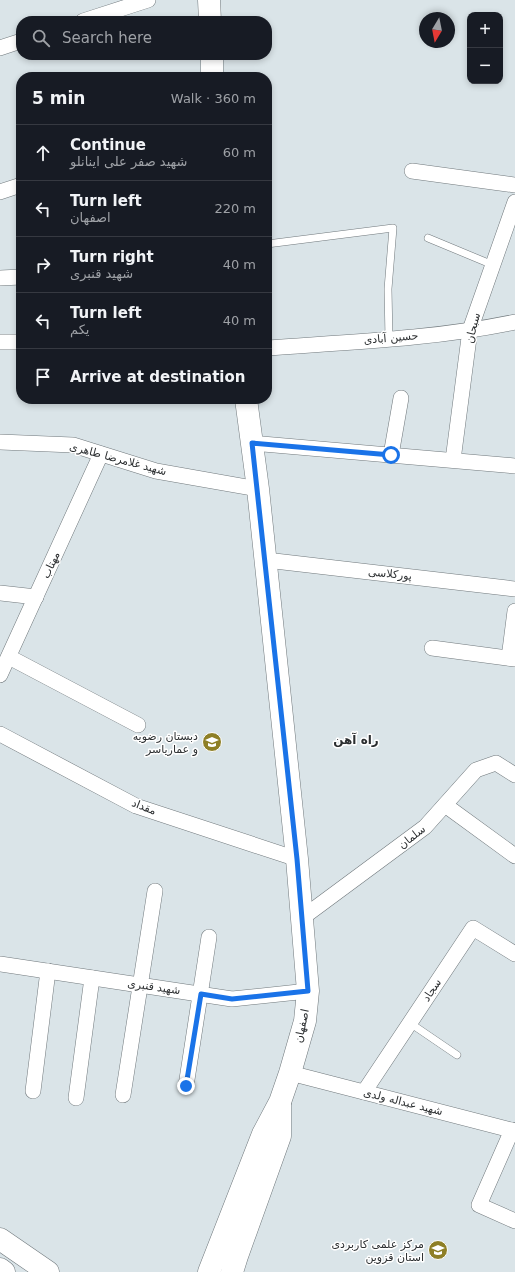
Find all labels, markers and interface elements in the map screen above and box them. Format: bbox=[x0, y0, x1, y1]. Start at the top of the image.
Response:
north arrow bbox=[419, 12, 455, 48]
map controls bbox=[467, 12, 503, 84]
button: + bbox=[467, 12, 503, 48]
search box bbox=[16, 16, 272, 60]
icon: search bbox=[30, 27, 52, 49]
text: Search here bbox=[62, 29, 152, 47]
button: − bbox=[467, 48, 503, 84]
text: 5 min bbox=[32, 88, 85, 108]
text: Walk · 360 m bbox=[171, 91, 256, 106]
text: Continue bbox=[70, 136, 146, 154]
icon: ahead bbox=[32, 142, 54, 164]
text: 60 m bbox=[223, 145, 256, 160]
text: شهید صفر علی اینانلو bbox=[70, 154, 187, 169]
text: Turn left bbox=[70, 192, 142, 210]
icon: left bbox=[32, 198, 54, 220]
text: 220 m bbox=[214, 201, 256, 216]
text: اصفهان bbox=[70, 210, 111, 225]
text: Turn right bbox=[70, 248, 154, 266]
icon: right bbox=[32, 254, 54, 276]
text: 40 m bbox=[223, 257, 256, 272]
text: شهید قنبری bbox=[70, 266, 133, 281]
text: Turn left bbox=[70, 304, 142, 322]
icon: left bbox=[32, 310, 54, 332]
street label: سبحان bbox=[463, 311, 483, 345]
text: 40 m bbox=[223, 313, 256, 328]
text: یکم bbox=[70, 322, 89, 337]
street label: حسین آبادی bbox=[363, 328, 419, 347]
icon: arrive bbox=[32, 366, 54, 388]
text: Arrive at destination bbox=[70, 368, 245, 386]
street label: شهید غلامرضا طاهری bbox=[68, 440, 168, 478]
route start bbox=[382, 446, 400, 464]
street label: مهتاب bbox=[39, 549, 63, 580]
street label: پورکلاسی bbox=[367, 565, 413, 583]
place label: دبستان رضویه و عماریاسر bbox=[133, 730, 198, 756]
school or university icon: دبستان رضویه و عماریاسر bbox=[201, 731, 223, 753]
district label: راه آهن bbox=[333, 732, 379, 747]
street label: مقداد bbox=[130, 796, 158, 818]
street label: سلمان bbox=[396, 822, 428, 852]
street label: سجاد bbox=[420, 976, 444, 1004]
street label: شهید قنبری bbox=[127, 977, 181, 997]
street label: اصفهان bbox=[292, 1008, 312, 1044]
route end bbox=[177, 1077, 195, 1095]
street label: شهید عبداله ولدی bbox=[362, 1086, 444, 1118]
place label: مرکز علمی کاربردی استان قزوین bbox=[331, 1238, 424, 1264]
school or university icon: مرکز علمی کاربردی استان قزوین bbox=[427, 1239, 449, 1261]

